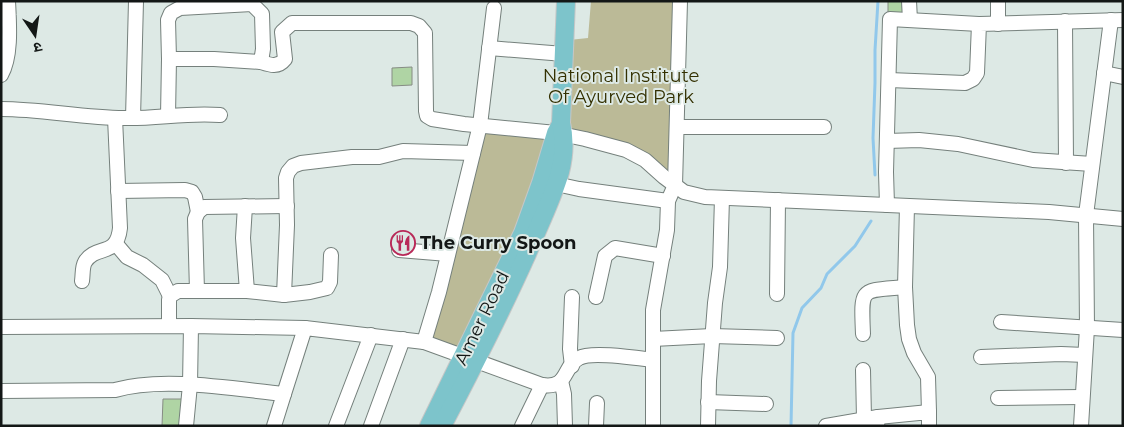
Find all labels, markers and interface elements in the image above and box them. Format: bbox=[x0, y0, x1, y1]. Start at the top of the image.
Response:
north arrow bbox=[10, 10, 60, 60]
text: उ bbox=[31, 38, 44, 58]
park label: National Institute Of Ayurved Park bbox=[543, 65, 699, 108]
restaurant icon: The Curry Spoon bbox=[390, 230, 416, 256]
place label: The Curry Spoon bbox=[420, 232, 576, 254]
street label: Amer Road bbox=[450, 267, 514, 369]

